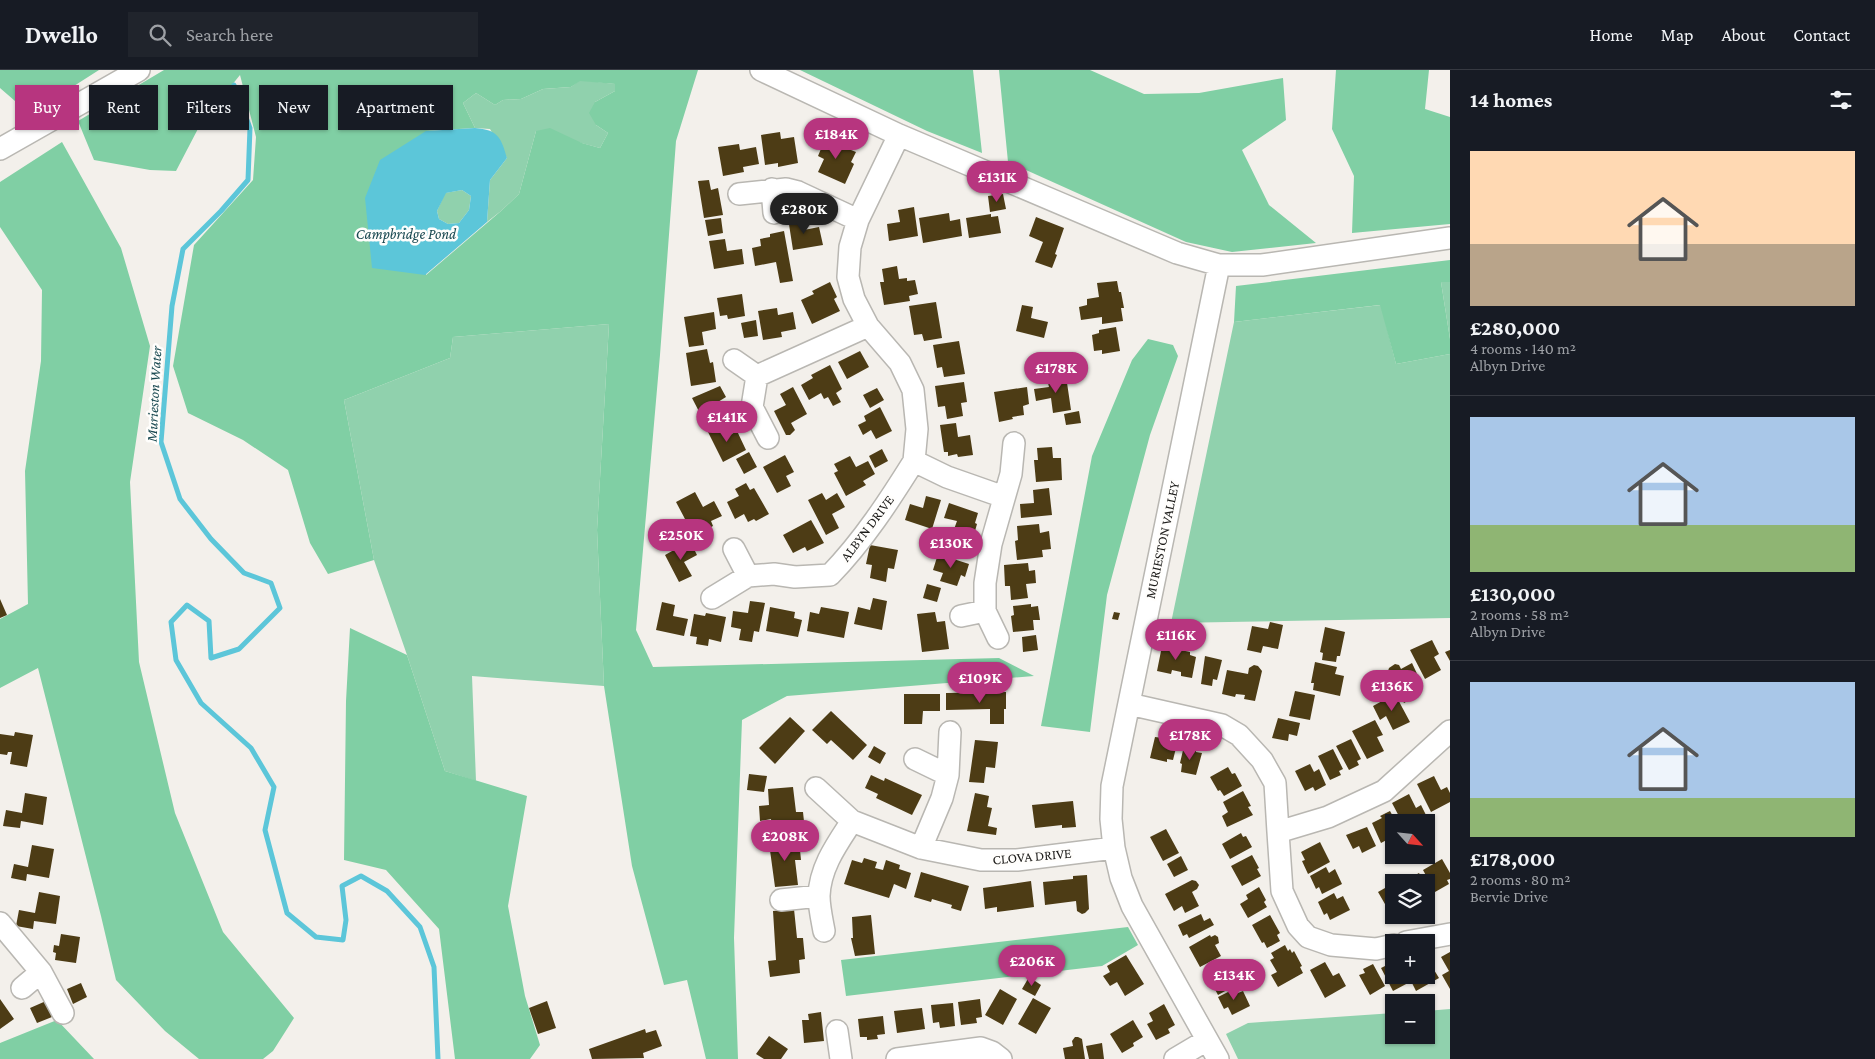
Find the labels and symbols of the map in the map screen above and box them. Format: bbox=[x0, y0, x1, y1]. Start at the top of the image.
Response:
pin: £184K bbox=[801, 118, 871, 160]
pin: £131K bbox=[962, 160, 1032, 203]
pin: £280K bbox=[769, 192, 839, 235]
water label: Campbridge Pond bbox=[356, 226, 457, 243]
water label: Murieston Water bbox=[143, 345, 165, 443]
pin: £178K bbox=[1021, 352, 1091, 394]
pin: £141K bbox=[692, 400, 762, 443]
street label: MURIESTON VALLEY bbox=[1142, 479, 1182, 600]
street label: ALBYN DRIVE bbox=[837, 491, 897, 564]
pin: £250K bbox=[646, 518, 716, 561]
pin: £130K bbox=[916, 526, 986, 569]
pin: £116K bbox=[1141, 618, 1211, 661]
pin: £109K bbox=[945, 662, 1015, 704]
pin: £136K bbox=[1357, 670, 1427, 712]
pin: £178K bbox=[1155, 718, 1225, 761]
north arrow bbox=[1385, 814, 1435, 864]
pin: £208K bbox=[750, 820, 820, 862]
street label: CLOVA DRIVE bbox=[992, 845, 1073, 867]
pin: £206K bbox=[997, 944, 1067, 987]
pin: £134K bbox=[1199, 958, 1269, 1001]

